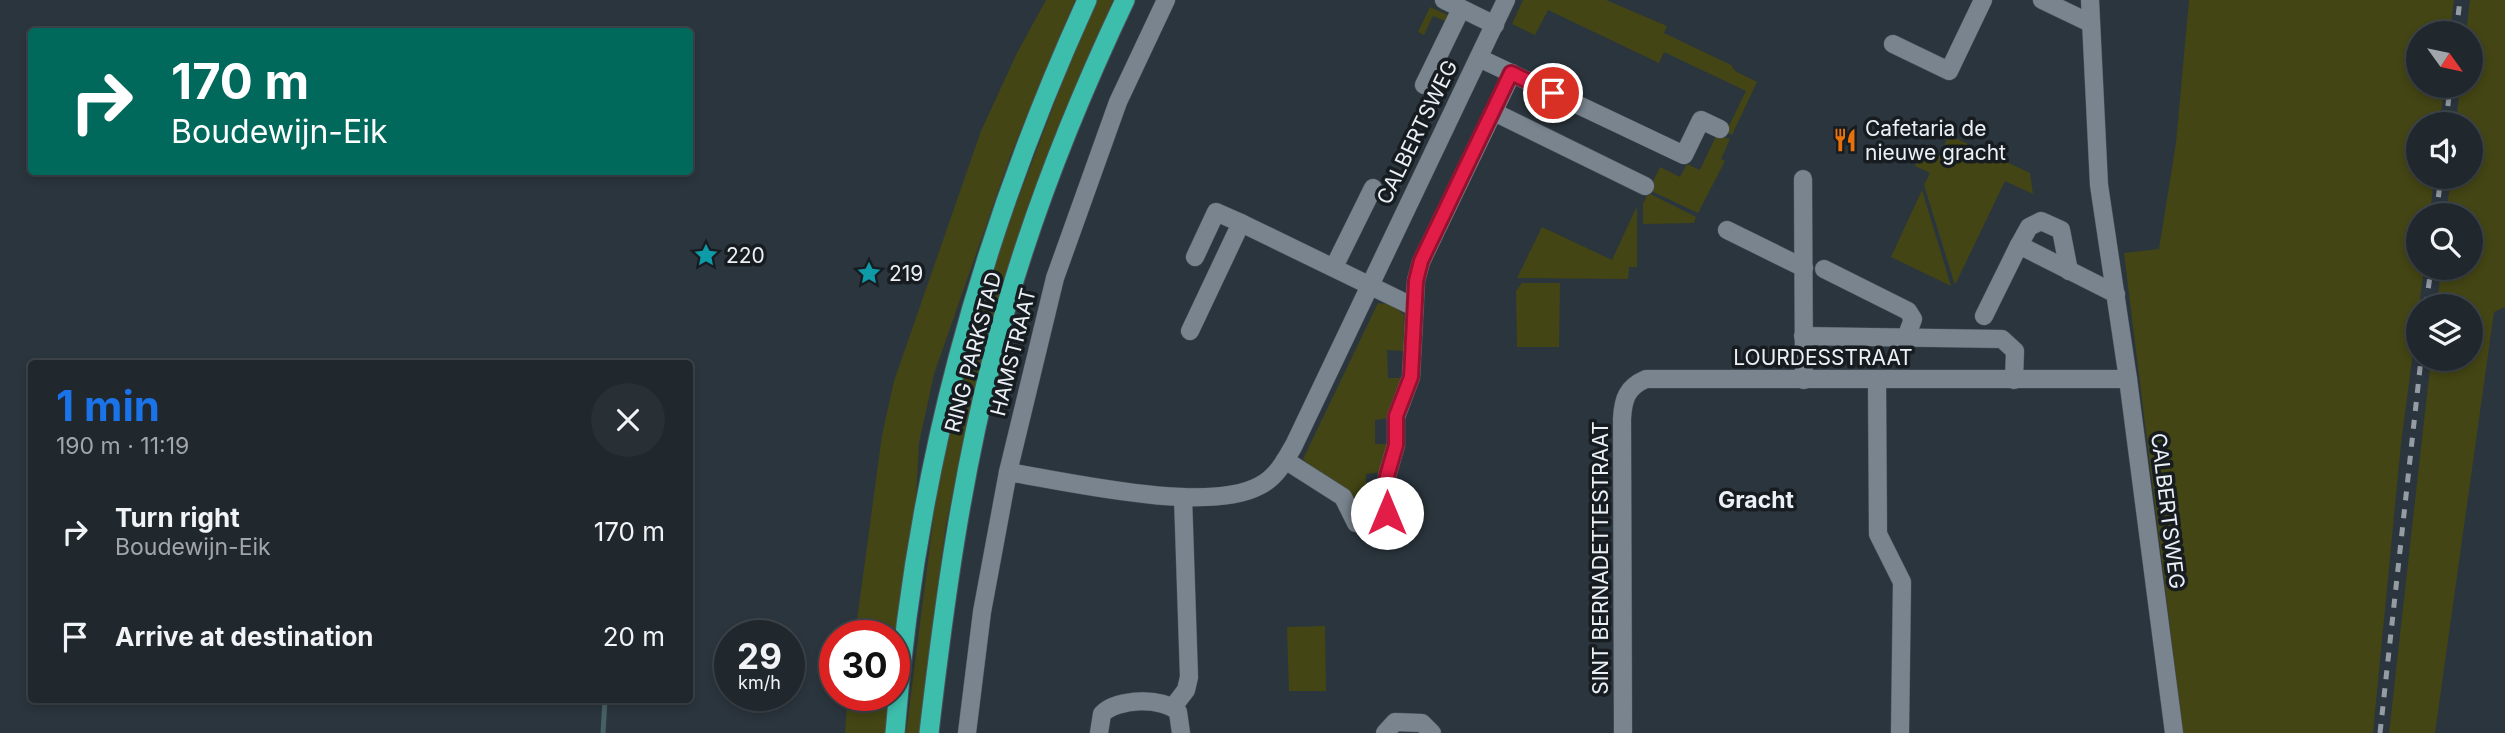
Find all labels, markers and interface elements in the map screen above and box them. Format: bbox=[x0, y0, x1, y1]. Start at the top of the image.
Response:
north arrow bbox=[2406, 21, 2483, 98]
map controls bbox=[2406, 21, 2483, 371]
text: 170 m bbox=[171, 52, 309, 111]
icon: right bbox=[56, 56, 147, 147]
street label: CALBERTSWEG bbox=[1371, 56, 1463, 208]
pin bbox=[1523, 63, 1583, 123]
icon: arrive bbox=[1534, 74, 1572, 112]
text: Boudewijn-Eik bbox=[171, 112, 388, 151]
button: sound bbox=[2406, 112, 2483, 189]
place label: Cafetaria de nieuwe gracht bbox=[1865, 116, 2006, 165]
restaurant icon: Cafetaria de nieuwe gracht bbox=[1831, 126, 1859, 154]
button: search bbox=[2406, 203, 2483, 280]
place icon: 220 bbox=[692, 241, 720, 269]
place label: 220 bbox=[726, 243, 765, 268]
place icon: 219 bbox=[855, 259, 883, 287]
place label: 219 bbox=[889, 261, 923, 286]
street label: RING PARKSTAD bbox=[940, 269, 1006, 435]
street label: HAMSTRAAT bbox=[985, 286, 1041, 418]
button: layers bbox=[2406, 294, 2483, 371]
street label: LOURDESSTRAAT bbox=[1733, 345, 1913, 370]
text: 1 min bbox=[56, 380, 160, 431]
button: close bbox=[591, 383, 665, 457]
street label: SINT BERNADETTESTRAAT bbox=[1588, 421, 1613, 695]
street label: CALBERTSWEG bbox=[2146, 431, 2190, 591]
text: 190 m · 11:19 bbox=[56, 432, 189, 460]
position arrow bbox=[1350, 476, 1424, 550]
district label: Gracht bbox=[1718, 486, 1795, 514]
text: Turn right bbox=[115, 502, 240, 533]
icon: right bbox=[56, 513, 94, 551]
text: 170 m bbox=[594, 516, 665, 547]
text: Boudewijn-Eik bbox=[115, 533, 271, 561]
icon: arrive bbox=[56, 618, 94, 656]
speed limit sign: 30 bbox=[819, 620, 910, 711]
text: Arrive at destination bbox=[115, 621, 374, 652]
text: 20 m bbox=[603, 621, 665, 652]
text: 29 bbox=[737, 635, 782, 677]
text: km/h bbox=[738, 672, 781, 693]

